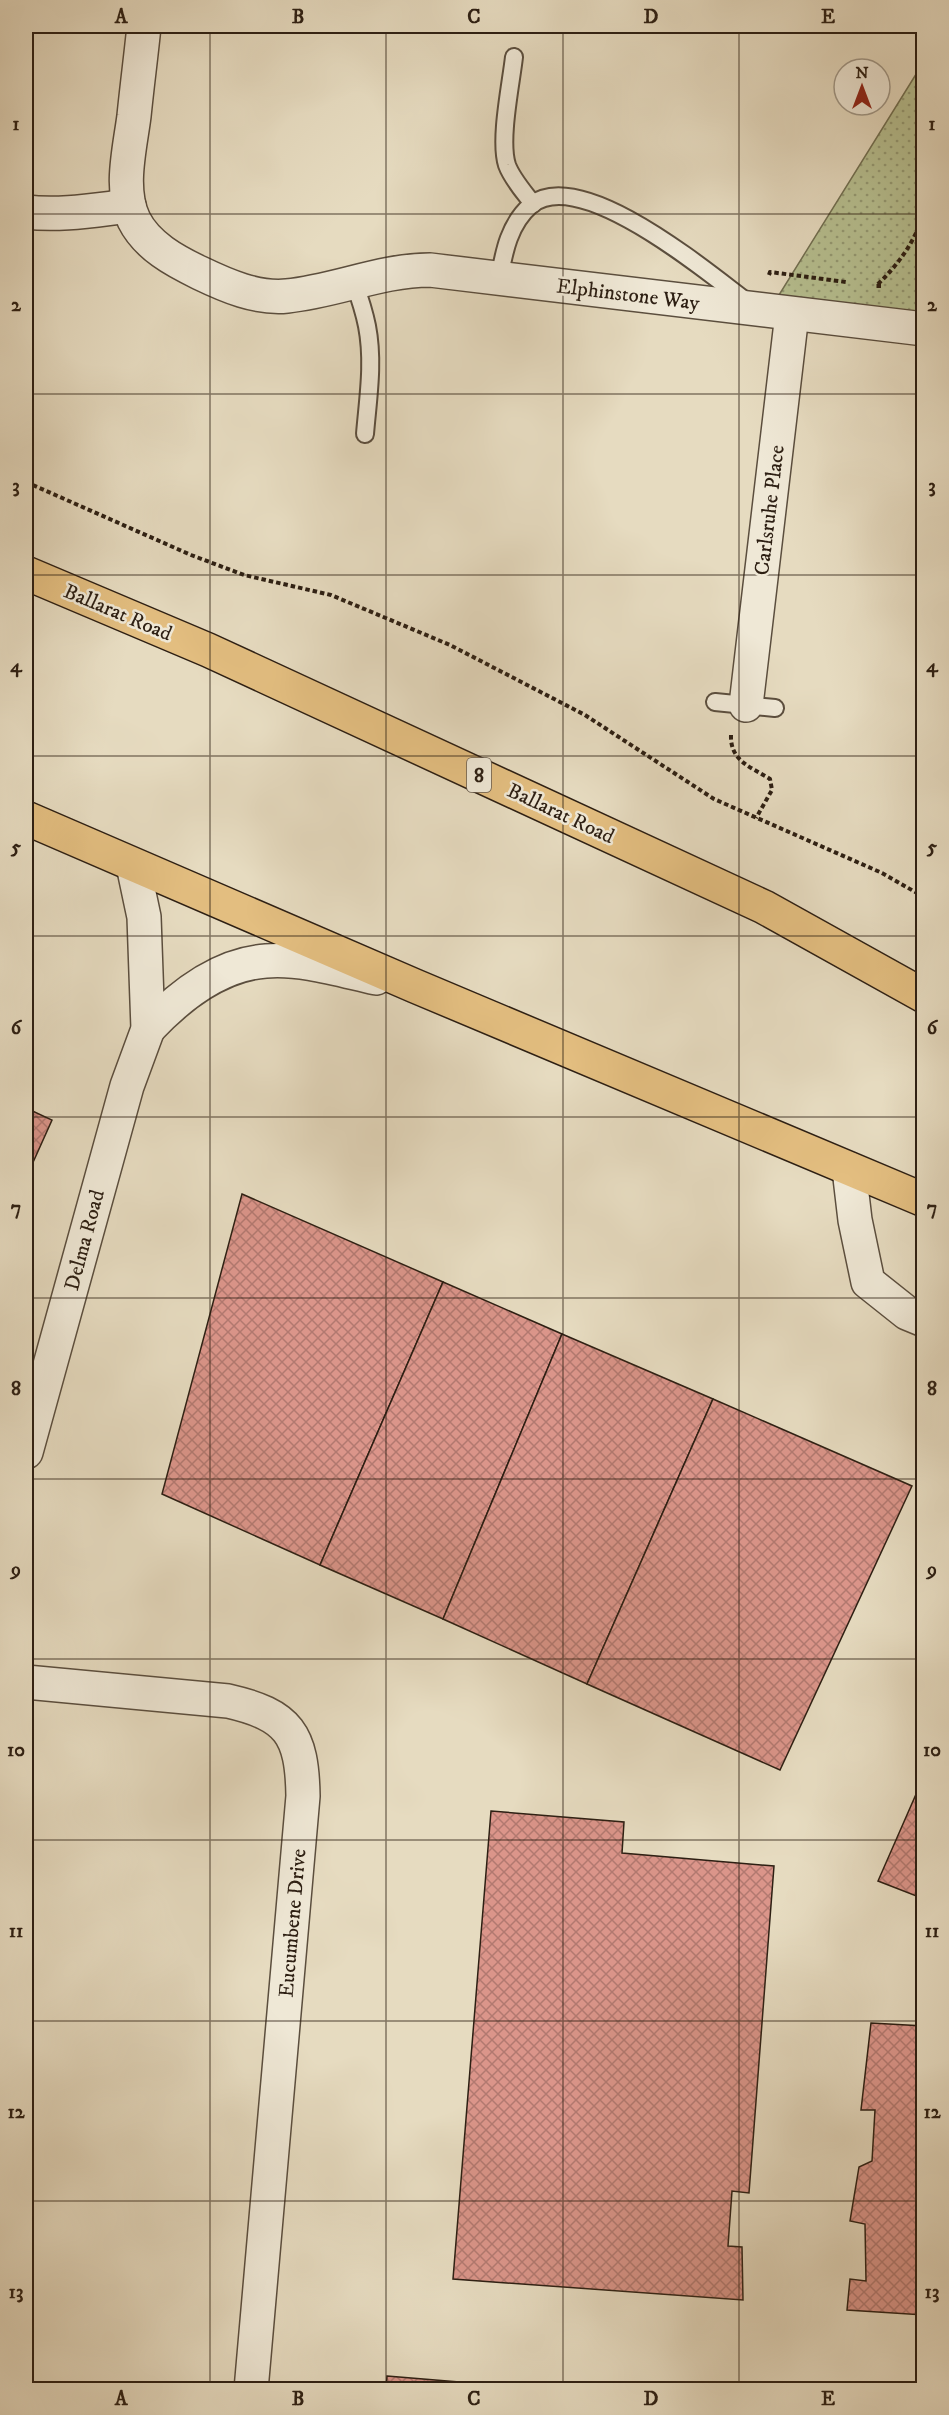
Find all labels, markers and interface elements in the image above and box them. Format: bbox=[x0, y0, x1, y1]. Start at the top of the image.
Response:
text: A bbox=[114, 5, 129, 30]
text: B bbox=[292, 5, 304, 30]
text: C bbox=[467, 5, 481, 30]
text: D bbox=[644, 5, 659, 30]
text: E bbox=[821, 5, 835, 30]
north arrow bbox=[832, 57, 892, 117]
text: N bbox=[855, 63, 869, 83]
text: 1 bbox=[12, 112, 20, 137]
text: 1 bbox=[928, 112, 936, 137]
street label: Elphinstone Way bbox=[555, 273, 702, 317]
text: 2 bbox=[11, 293, 22, 318]
text: 2 bbox=[927, 293, 938, 318]
street label: Carlsruhe Place bbox=[749, 443, 791, 577]
text: 3 bbox=[12, 474, 20, 499]
text: 3 bbox=[928, 474, 936, 499]
street label: Ballarat Road bbox=[60, 578, 176, 648]
text: 4 bbox=[10, 654, 23, 679]
text: 4 bbox=[926, 654, 939, 679]
road number: 8 bbox=[467, 758, 491, 792]
street label: Ballarat Road bbox=[503, 778, 619, 850]
text: 5 bbox=[10, 835, 21, 860]
text: 5 bbox=[926, 835, 937, 860]
text: 6 bbox=[11, 1016, 23, 1041]
text: 6 bbox=[927, 1016, 939, 1041]
street label: Delma Road bbox=[59, 1186, 111, 1294]
text: 7 bbox=[11, 1196, 21, 1221]
text: 7 bbox=[927, 1196, 937, 1221]
text: 8 bbox=[11, 1377, 21, 1402]
text: 8 bbox=[927, 1377, 937, 1402]
text: 9 bbox=[9, 1558, 21, 1583]
text: 9 bbox=[925, 1558, 937, 1583]
text: 10 bbox=[7, 1738, 25, 1763]
text: 10 bbox=[923, 1738, 941, 1763]
street label: Eucumbene Drive bbox=[274, 1847, 312, 1999]
text: 11 bbox=[9, 1919, 23, 1944]
text: 11 bbox=[925, 1919, 939, 1944]
text: 12 bbox=[7, 2100, 26, 2125]
text: 12 bbox=[923, 2100, 942, 2125]
text: 13 bbox=[9, 2280, 23, 2305]
text: 13 bbox=[925, 2280, 939, 2305]
text: A bbox=[114, 2387, 129, 2412]
text: B bbox=[292, 2387, 304, 2412]
text: C bbox=[467, 2387, 481, 2412]
text: D bbox=[644, 2387, 659, 2412]
text: E bbox=[821, 2387, 835, 2412]

